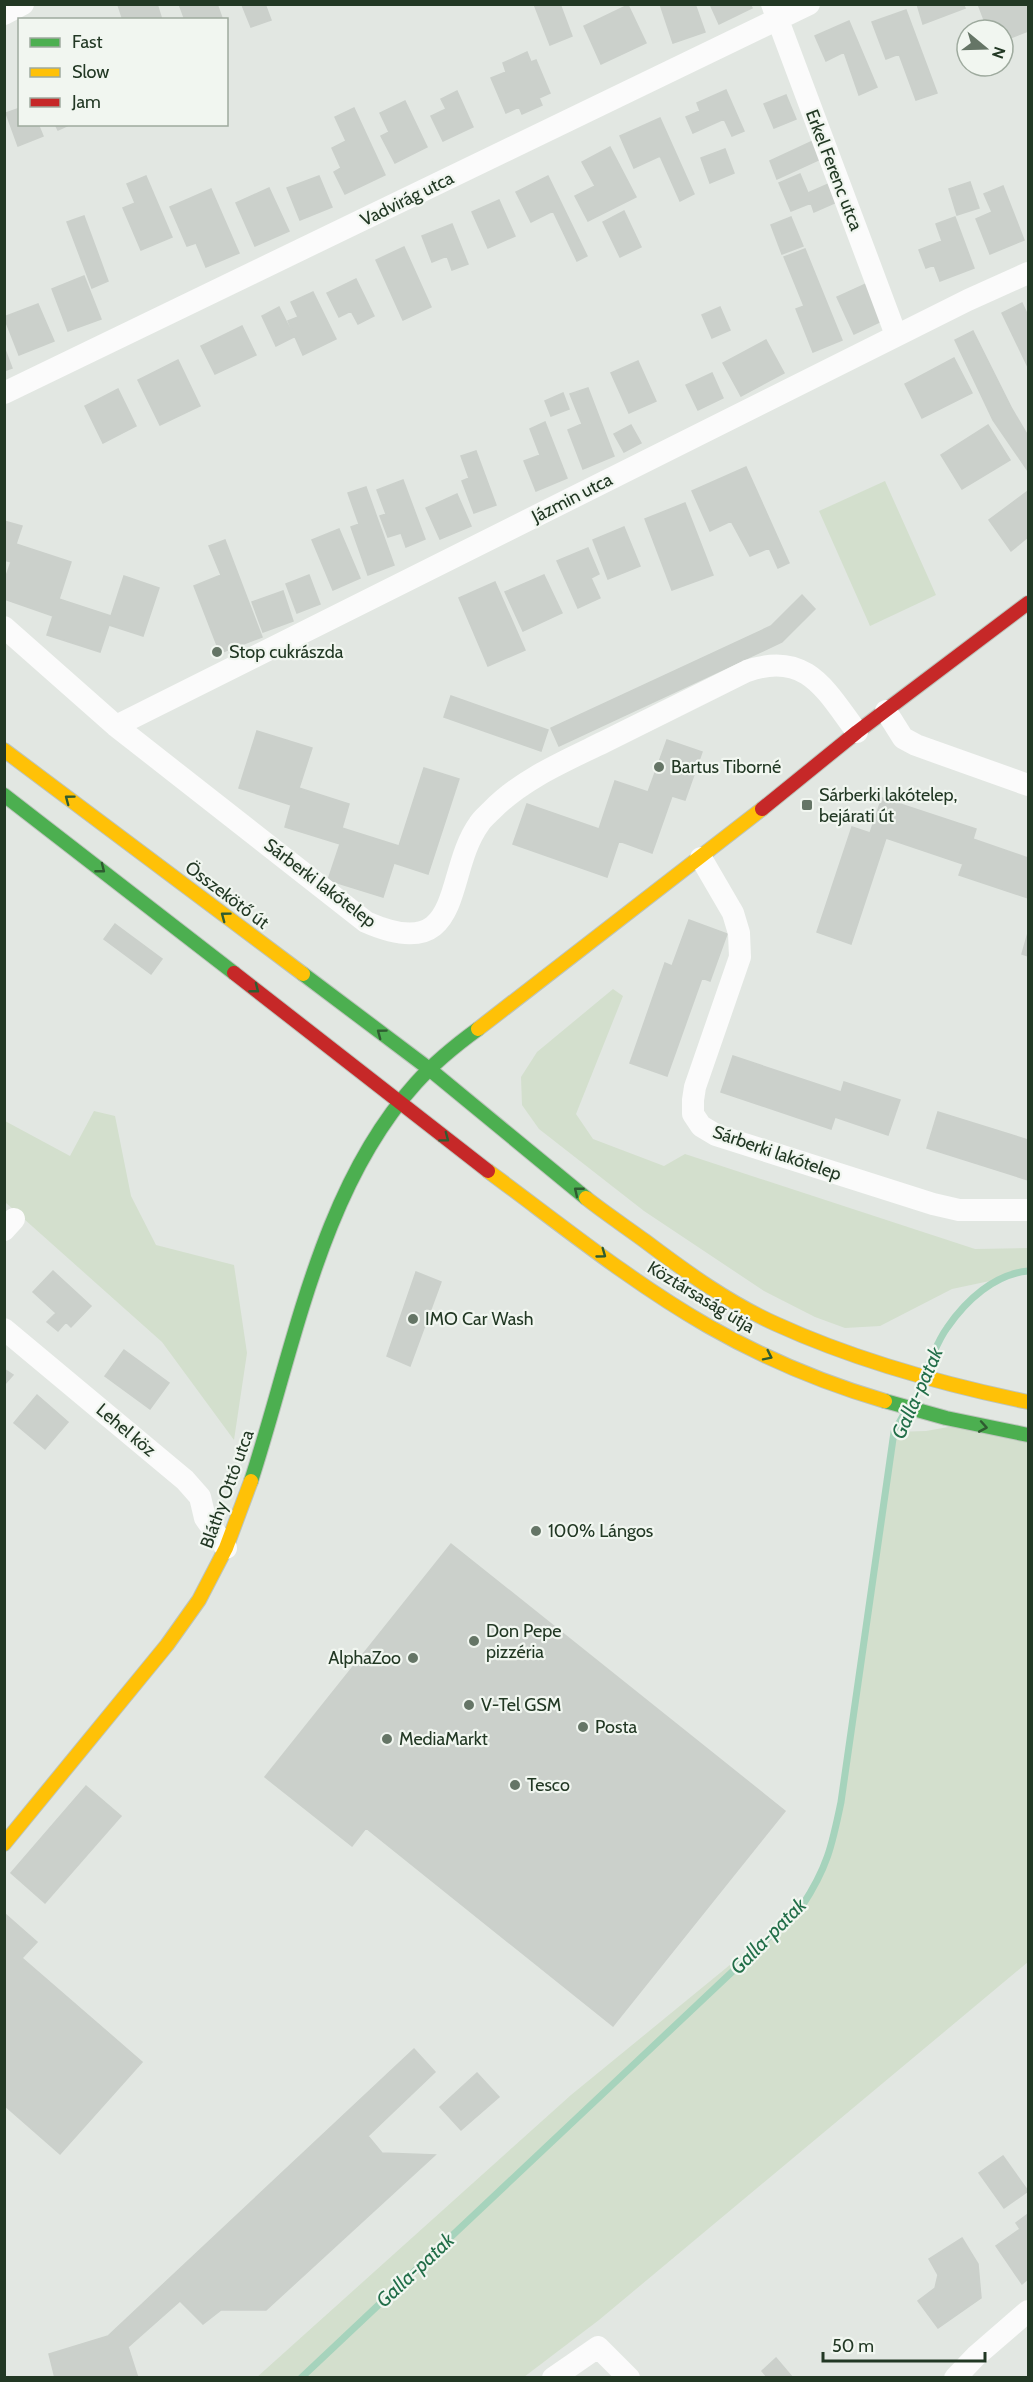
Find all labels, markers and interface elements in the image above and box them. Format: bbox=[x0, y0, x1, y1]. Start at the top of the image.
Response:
legend bbox=[18, 18, 228, 126]
north arrow bbox=[955, 18, 1015, 78]
text: Fast bbox=[72, 31, 103, 53]
text: N bbox=[988, 44, 1010, 61]
text: Slow bbox=[72, 61, 109, 83]
text: Jam bbox=[71, 91, 101, 113]
street label: Erkel Ferenc utca bbox=[801, 106, 867, 234]
street label: Vadvirág utca bbox=[357, 167, 458, 231]
street label: Jázmin utca bbox=[527, 468, 616, 528]
place label: Stop cukrászda bbox=[229, 641, 344, 663]
marker: Stop cukrászda bbox=[210, 645, 224, 659]
place label: Bartus Tiborné bbox=[671, 756, 781, 778]
marker: Bartus Tiborné bbox=[652, 760, 666, 774]
place label: Sárberki lakótelep, bejárati út bbox=[819, 784, 958, 827]
one-way arrow bbox=[65, 795, 76, 806]
marker: Sárberki lakótelep, bejárati út bbox=[800, 798, 814, 812]
street label: Sárberki lakótelep bbox=[260, 834, 380, 932]
street label: Összekötő út bbox=[181, 856, 273, 934]
one-way arrow bbox=[94, 862, 105, 873]
one-way arrow bbox=[221, 912, 232, 923]
one-way arrow bbox=[248, 981, 259, 992]
one-way arrow bbox=[377, 1029, 388, 1040]
street label: Sárberki lakótelep bbox=[710, 1121, 844, 1185]
one-way arrow bbox=[438, 1131, 449, 1142]
one-way arrow bbox=[573, 1187, 584, 1198]
one-way arrow bbox=[595, 1247, 606, 1258]
street label: Köztársaság útja bbox=[643, 1256, 759, 1338]
place label: IMO Car Wash bbox=[425, 1308, 534, 1330]
marker: IMO Car Wash bbox=[406, 1312, 420, 1326]
water label: Galla-patak bbox=[886, 1342, 948, 1443]
one-way arrow bbox=[761, 1348, 772, 1360]
street label: Lehel köz bbox=[92, 1399, 161, 1462]
one-way arrow bbox=[978, 1420, 988, 1433]
street label: Bláthy Ottó utca bbox=[195, 1427, 259, 1551]
place label: 100% Lángos bbox=[548, 1520, 653, 1542]
marker: 100% Lángos bbox=[529, 1524, 543, 1538]
place label: Don Pepe pizzéria bbox=[486, 1620, 562, 1663]
marker: Don Pepe pizzéria bbox=[467, 1634, 481, 1648]
place label: AlphaZoo bbox=[328, 1647, 401, 1669]
marker: AlphaZoo bbox=[406, 1651, 420, 1665]
place label: V-Tel GSM bbox=[481, 1694, 561, 1716]
marker: V-Tel GSM bbox=[462, 1698, 476, 1712]
place label: Posta bbox=[595, 1716, 637, 1738]
marker: Posta bbox=[576, 1720, 590, 1734]
place label: MediaMarkt bbox=[399, 1728, 488, 1750]
marker: MediaMarkt bbox=[380, 1732, 394, 1746]
place label: Tesco bbox=[527, 1774, 570, 1796]
marker: Tesco bbox=[508, 1778, 522, 1792]
water label: Galla-patak bbox=[725, 1892, 812, 1979]
water label: Galla-patak bbox=[371, 2227, 460, 2312]
scale bar bbox=[823, 2325, 985, 2363]
text: 50 m bbox=[832, 2335, 874, 2357]

